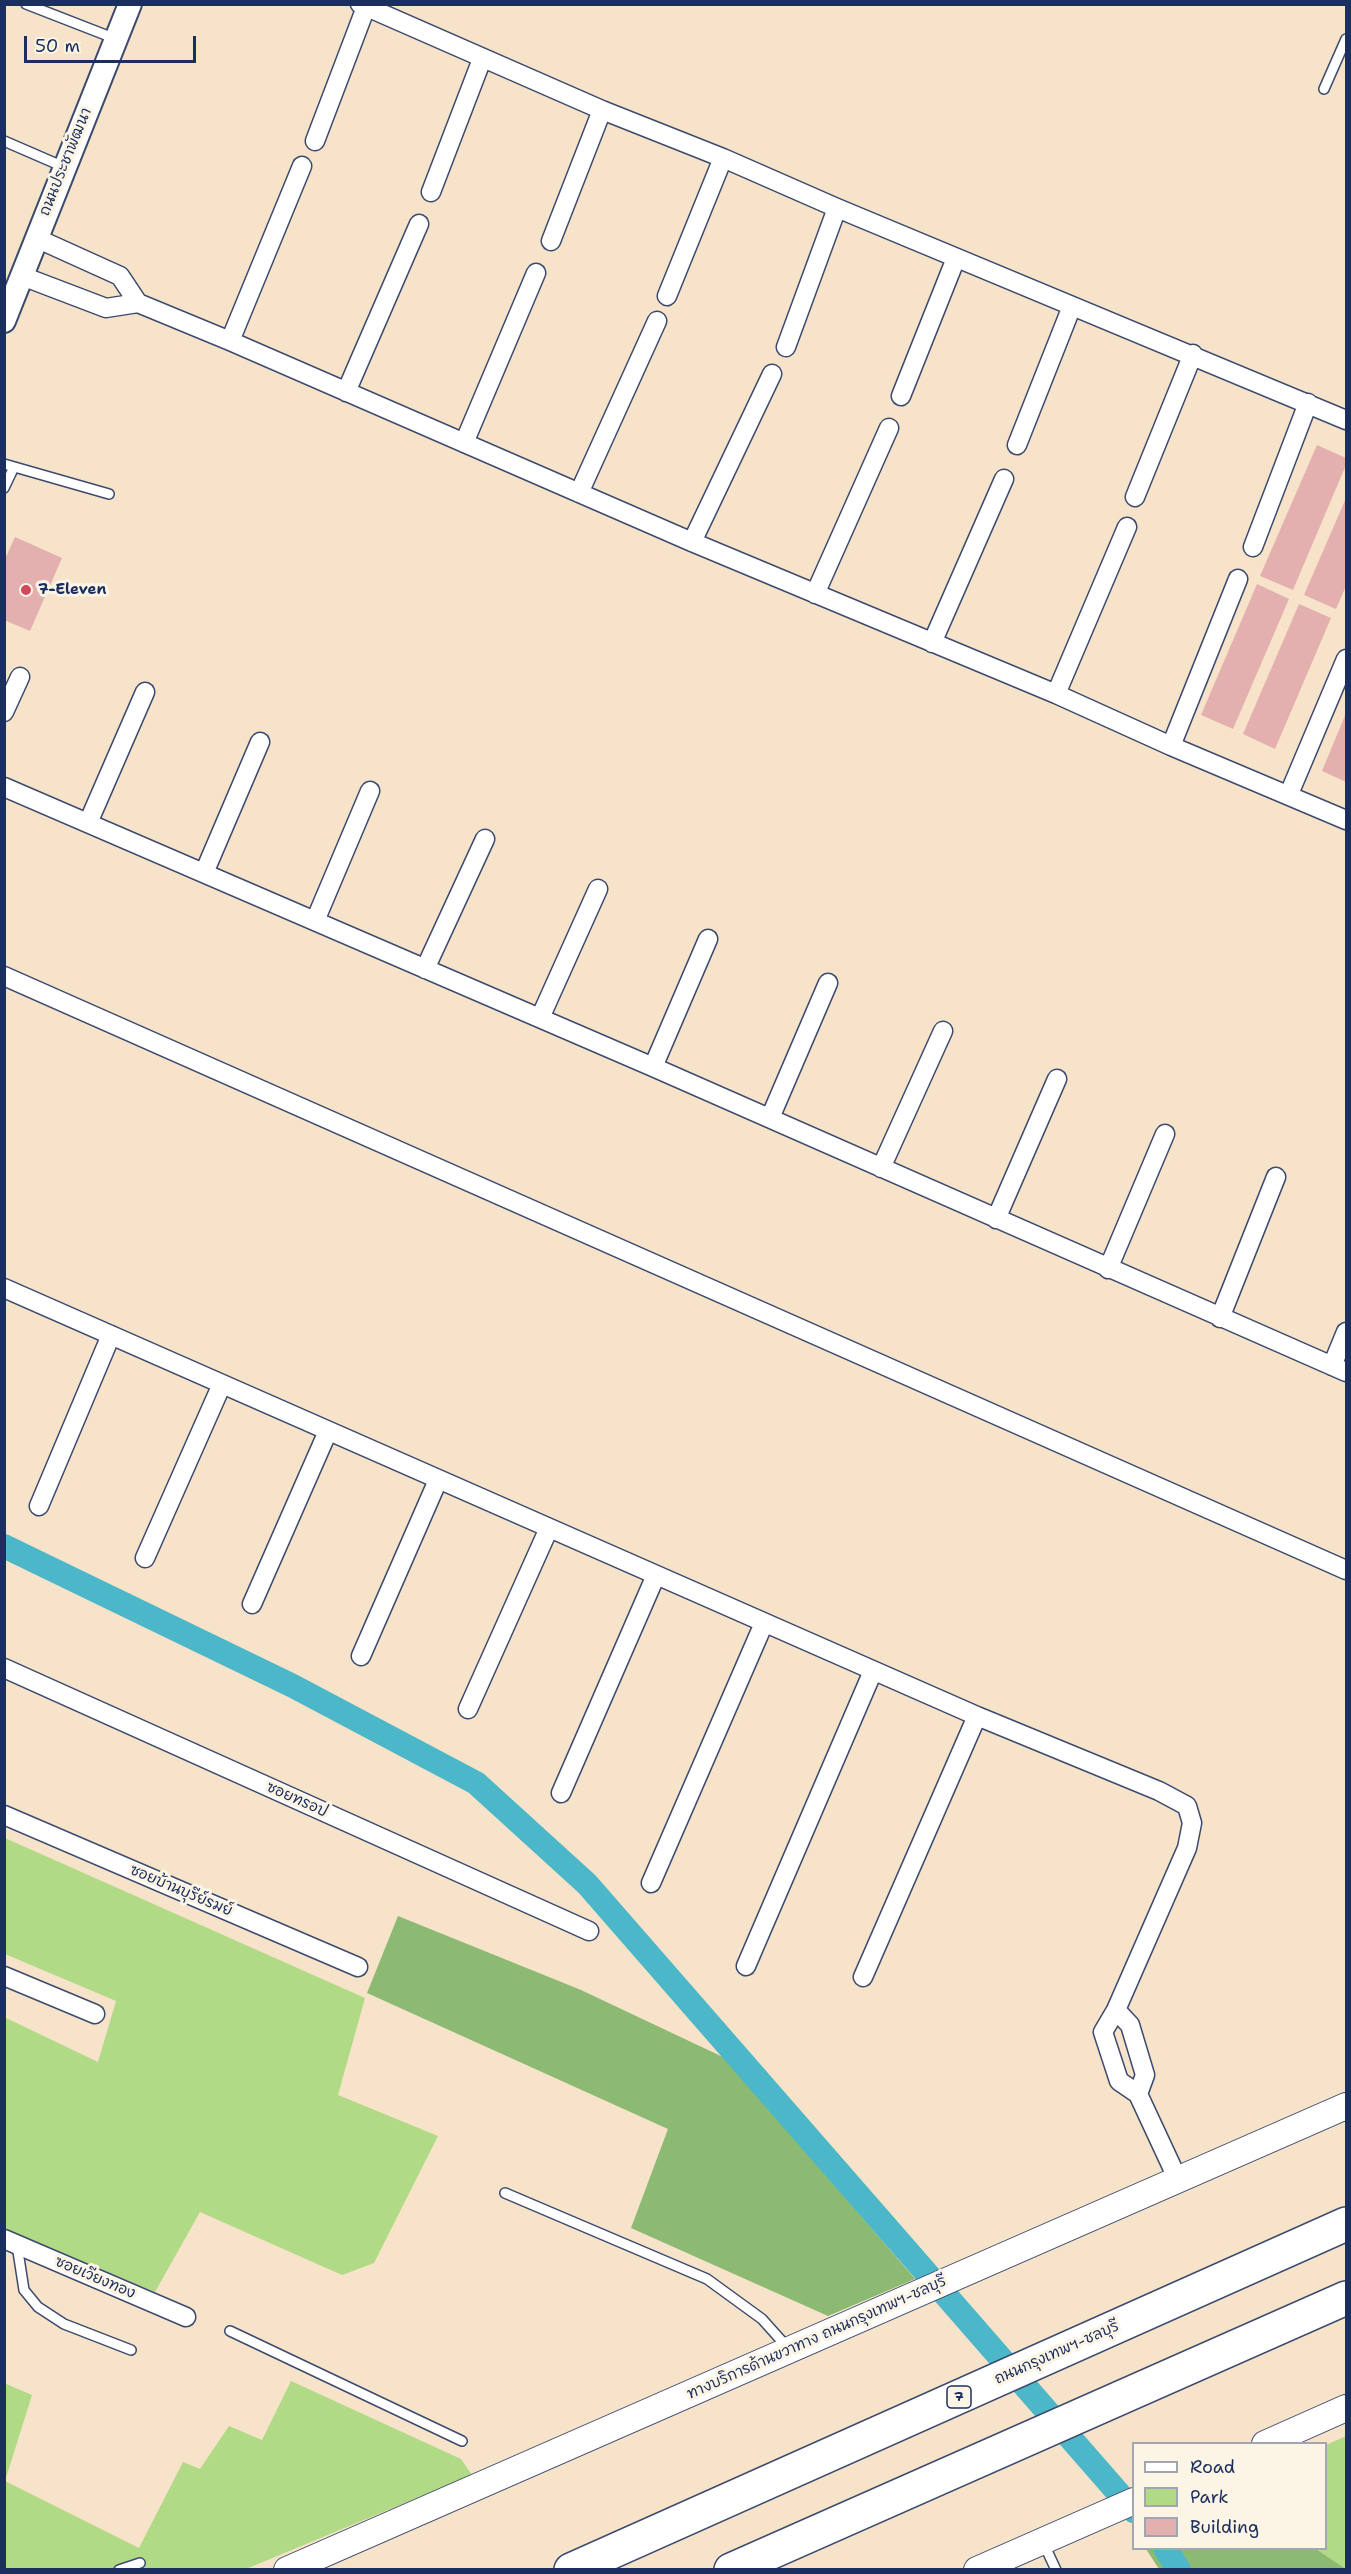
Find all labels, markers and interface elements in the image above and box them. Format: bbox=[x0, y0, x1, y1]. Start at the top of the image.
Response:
scale bar bbox=[27, 24, 200, 62]
text: 50 m bbox=[35, 34, 80, 58]
street label: ถนนประชาพัฒนา bbox=[36, 105, 96, 219]
place label: 7-Eleven bbox=[38, 581, 106, 599]
marker: 7-Eleven bbox=[19, 583, 33, 597]
street label: ซอยทรอป bbox=[263, 1778, 331, 1822]
street label: ซอยบ้านบุรีย์รมย์ bbox=[127, 1861, 235, 1921]
street label: ซอยเวียงทอง bbox=[52, 2253, 138, 2303]
street label: ทางบริการด้านขวาทาง ถนนกรุงเทพฯ-ชลบุรี bbox=[685, 2272, 949, 2404]
street label: ถนนกรุงเทพฯ-ชลบุรี bbox=[992, 2317, 1122, 2389]
road number: 7 bbox=[947, 2386, 971, 2408]
legend bbox=[1132, 2442, 1327, 2550]
text: Road bbox=[1190, 2455, 1235, 2479]
text: Park bbox=[1190, 2485, 1229, 2509]
text: Building bbox=[1190, 2515, 1259, 2539]

